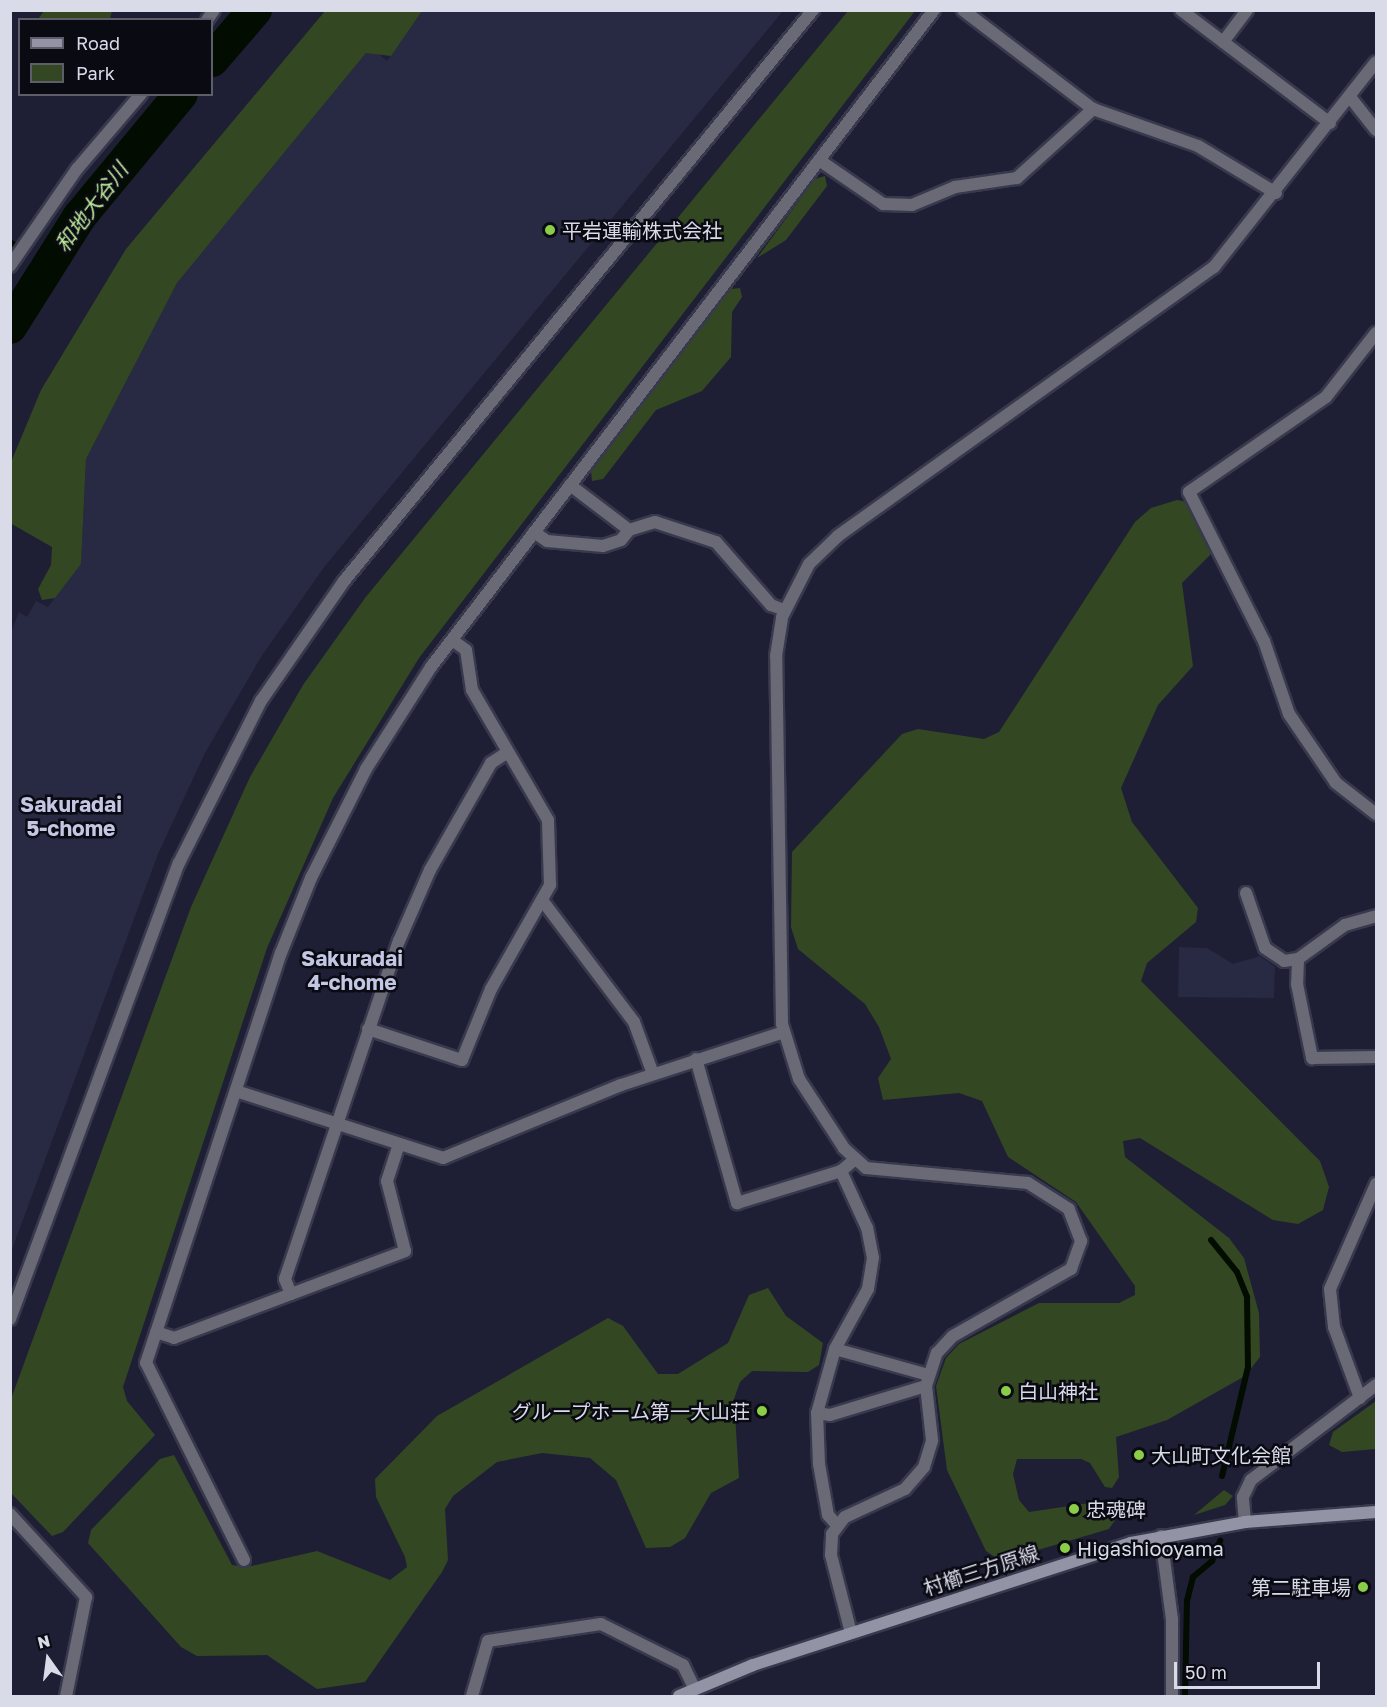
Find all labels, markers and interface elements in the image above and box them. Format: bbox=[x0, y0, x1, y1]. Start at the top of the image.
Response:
legend bbox=[18, 18, 213, 96]
text: Road bbox=[76, 32, 120, 54]
text: Park bbox=[76, 62, 115, 84]
water label: 和地大谷川 bbox=[49, 157, 133, 257]
place label: 平岩運輸株式会社 bbox=[562, 218, 722, 242]
marker: 平岩運輸株式会社 bbox=[543, 223, 557, 237]
district label: Sakuradai 5-chome bbox=[20, 791, 122, 841]
district label: Sakuradai 4-chome bbox=[301, 945, 403, 995]
place label: 白山神社 bbox=[1018, 1379, 1098, 1403]
marker: 白山神社 bbox=[999, 1384, 1013, 1398]
place label: グループホーム第一大山荘 bbox=[510, 1399, 750, 1423]
marker: グループホーム第一大山荘 bbox=[755, 1404, 769, 1418]
place label: 大山町文化会館 bbox=[1151, 1443, 1291, 1467]
marker: 大山町文化会館 bbox=[1132, 1448, 1146, 1462]
place label: 忠魂碑 bbox=[1086, 1497, 1146, 1521]
marker: 忠魂碑 bbox=[1067, 1502, 1081, 1516]
place label: Higashiooyama bbox=[1077, 1536, 1224, 1560]
street label: 村櫛三方原線 bbox=[920, 1540, 1042, 1600]
marker: Higashiooyama bbox=[1058, 1541, 1072, 1555]
place label: 第二駐車場 bbox=[1251, 1575, 1351, 1599]
marker: 第二駐車場 bbox=[1356, 1580, 1370, 1594]
north arrow bbox=[18, 1629, 78, 1689]
text: N bbox=[35, 1630, 52, 1653]
scale bar bbox=[1177, 1650, 1322, 1688]
text: 50 m bbox=[1185, 1661, 1227, 1683]

